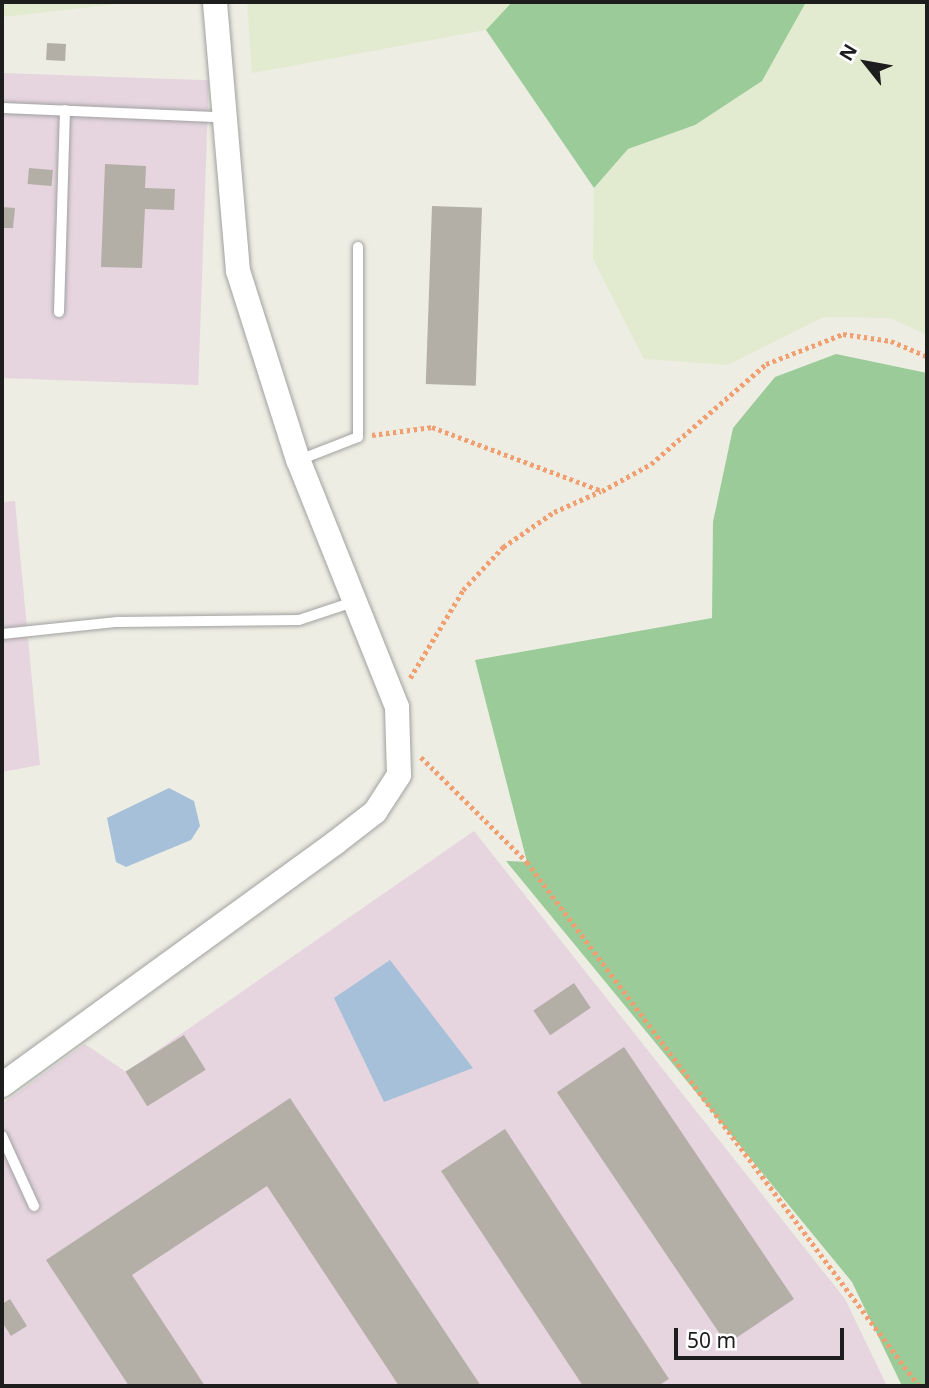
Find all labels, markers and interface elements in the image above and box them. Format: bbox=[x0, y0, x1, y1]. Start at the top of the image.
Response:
north arrow bbox=[831, 28, 901, 98]
text: N bbox=[833, 39, 863, 66]
scale bar bbox=[677, 1314, 847, 1358]
text: 50 m bbox=[687, 1326, 736, 1354]

